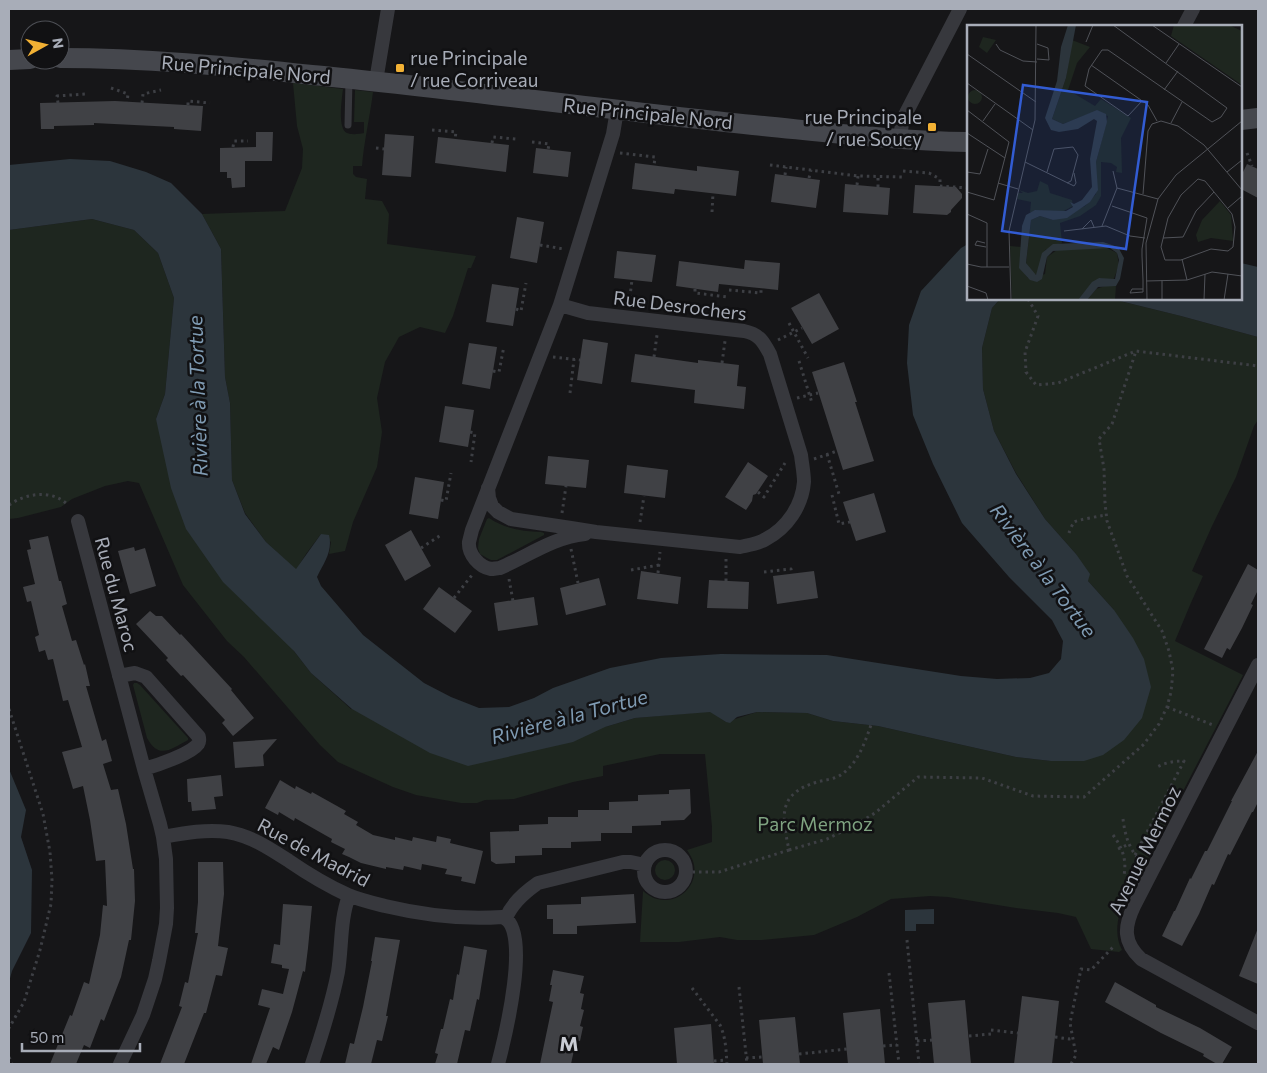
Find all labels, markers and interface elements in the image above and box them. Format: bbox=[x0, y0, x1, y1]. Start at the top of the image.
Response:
north arrow bbox=[20, 20, 70, 70]
inset map bbox=[967, 25, 1242, 300]
text: N bbox=[49, 37, 68, 50]
place label: rue Principale / rue Corriveau bbox=[410, 46, 538, 91]
street label: Rue Principale Nord bbox=[160, 50, 332, 88]
marker: rue Principale / rue Corriveau bbox=[394, 62, 406, 74]
street label: Rue Principale Nord bbox=[562, 93, 734, 133]
place label: rue Principale / rue Soucy bbox=[805, 105, 922, 150]
marker: rue Principale / rue Soucy bbox=[926, 121, 938, 133]
street label: Rue Desrochers bbox=[612, 285, 748, 325]
water label: Rivière à la Tortue bbox=[182, 315, 212, 477]
water label: Rivière à la Tortue bbox=[986, 498, 1102, 642]
street label: Rue du Maroc bbox=[91, 534, 143, 654]
water label: Rivière à la Tortue bbox=[488, 683, 650, 748]
street label: Avenue Mermoz bbox=[1103, 782, 1185, 918]
park label: Parc Mermoz bbox=[757, 812, 873, 835]
street label: Rue de Madrid bbox=[254, 813, 374, 891]
scale bar bbox=[22, 1020, 140, 1052]
text: 50 m bbox=[30, 1028, 64, 1046]
district label: M bbox=[559, 1031, 579, 1055]

